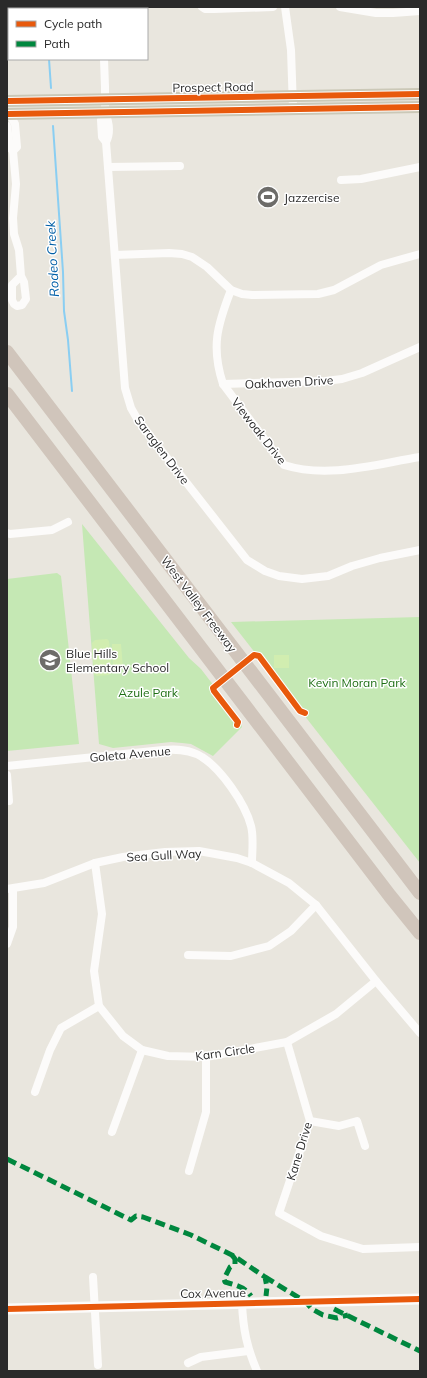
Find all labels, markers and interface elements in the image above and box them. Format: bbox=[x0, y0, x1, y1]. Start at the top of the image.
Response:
legend bbox=[8, 8, 148, 60]
text: Cycle path bbox=[44, 16, 102, 31]
text: Path bbox=[44, 36, 70, 51]
street label: Prospect Road bbox=[172, 79, 254, 95]
sports icon: Jazzercise bbox=[255, 184, 281, 210]
place label: Jazzercise bbox=[284, 190, 340, 205]
water label: Rodeo Creek bbox=[42, 220, 62, 298]
street label: Oakhaven Drive bbox=[244, 372, 334, 392]
street label: Viewoak Drive bbox=[228, 395, 290, 467]
street label: Saraglen Drive bbox=[131, 413, 193, 487]
street label: West Valley Freeway bbox=[158, 553, 240, 656]
place label: Blue Hills Elementary School bbox=[66, 646, 169, 675]
school or university icon: Blue Hills Elementary School bbox=[37, 647, 63, 673]
park label: Kevin Moran Park bbox=[308, 675, 407, 690]
park label: Azule Park bbox=[118, 685, 179, 700]
street label: Goleta Avenue bbox=[89, 743, 171, 765]
street label: Sea Gull Way bbox=[126, 846, 202, 864]
street label: Karn Circle bbox=[194, 1040, 256, 1064]
street label: Kane Drive bbox=[283, 1120, 315, 1182]
street label: Cox Avenue bbox=[180, 1285, 246, 1301]

